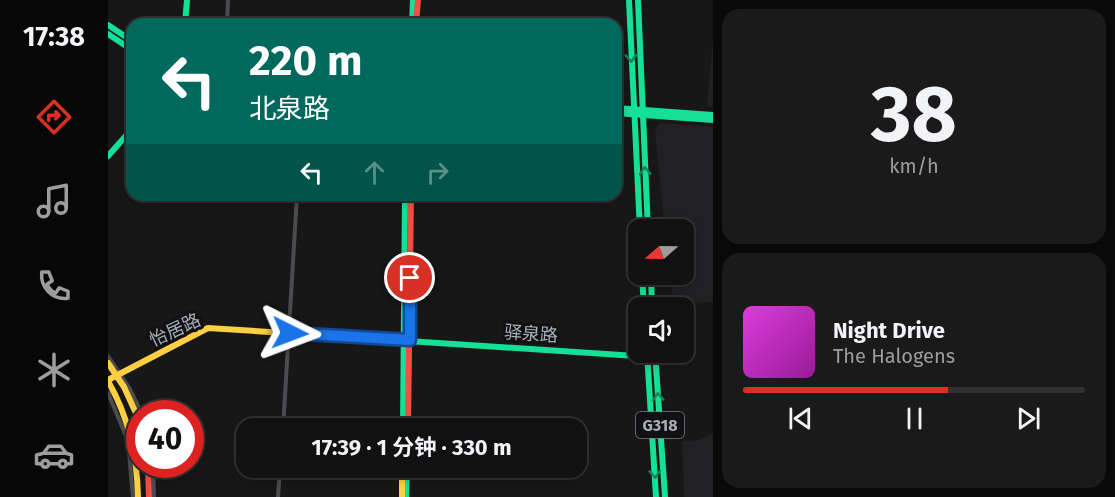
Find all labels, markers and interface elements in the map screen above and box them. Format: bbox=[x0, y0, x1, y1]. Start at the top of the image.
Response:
text: 17:38 bbox=[23, 21, 85, 53]
text: 220 m bbox=[249, 36, 362, 86]
icon: left bbox=[150, 42, 228, 120]
one-way arrow bbox=[625, 54, 638, 63]
text: 38 bbox=[871, 68, 957, 162]
text: 北泉路 bbox=[249, 93, 330, 125]
icon: directions bbox=[33, 96, 75, 138]
text: km/h bbox=[889, 154, 939, 178]
icon: left bbox=[295, 156, 328, 189]
icon: ahead bbox=[358, 156, 391, 189]
icon: right bbox=[421, 156, 454, 189]
one-way arrow bbox=[638, 167, 651, 176]
icon: music bbox=[33, 180, 75, 222]
north arrow bbox=[628, 219, 694, 285]
map controls bbox=[628, 219, 694, 363]
pin bbox=[384, 252, 435, 303]
icon: arrive bbox=[393, 261, 426, 294]
icon: phone bbox=[33, 265, 75, 307]
button: sound bbox=[628, 297, 694, 363]
position arrow bbox=[258, 301, 322, 365]
street label: 怡居路 bbox=[146, 309, 204, 351]
text: Night Drive bbox=[833, 317, 945, 344]
street label: 驿泉路 bbox=[503, 321, 559, 347]
text: The Halogens bbox=[833, 344, 955, 368]
icon: climate bbox=[33, 349, 75, 391]
one-way arrow bbox=[652, 392, 665, 401]
speed limit sign: 40 bbox=[126, 400, 204, 478]
icon: previous bbox=[784, 402, 817, 435]
icon: pause bbox=[898, 402, 931, 435]
icon: next bbox=[1012, 402, 1045, 435]
road number: G318 bbox=[636, 412, 684, 438]
icon: car bbox=[33, 434, 75, 476]
text: 17:39 · 1 分钟 · 330 m bbox=[311, 434, 512, 461]
one-way arrow bbox=[648, 469, 661, 478]

